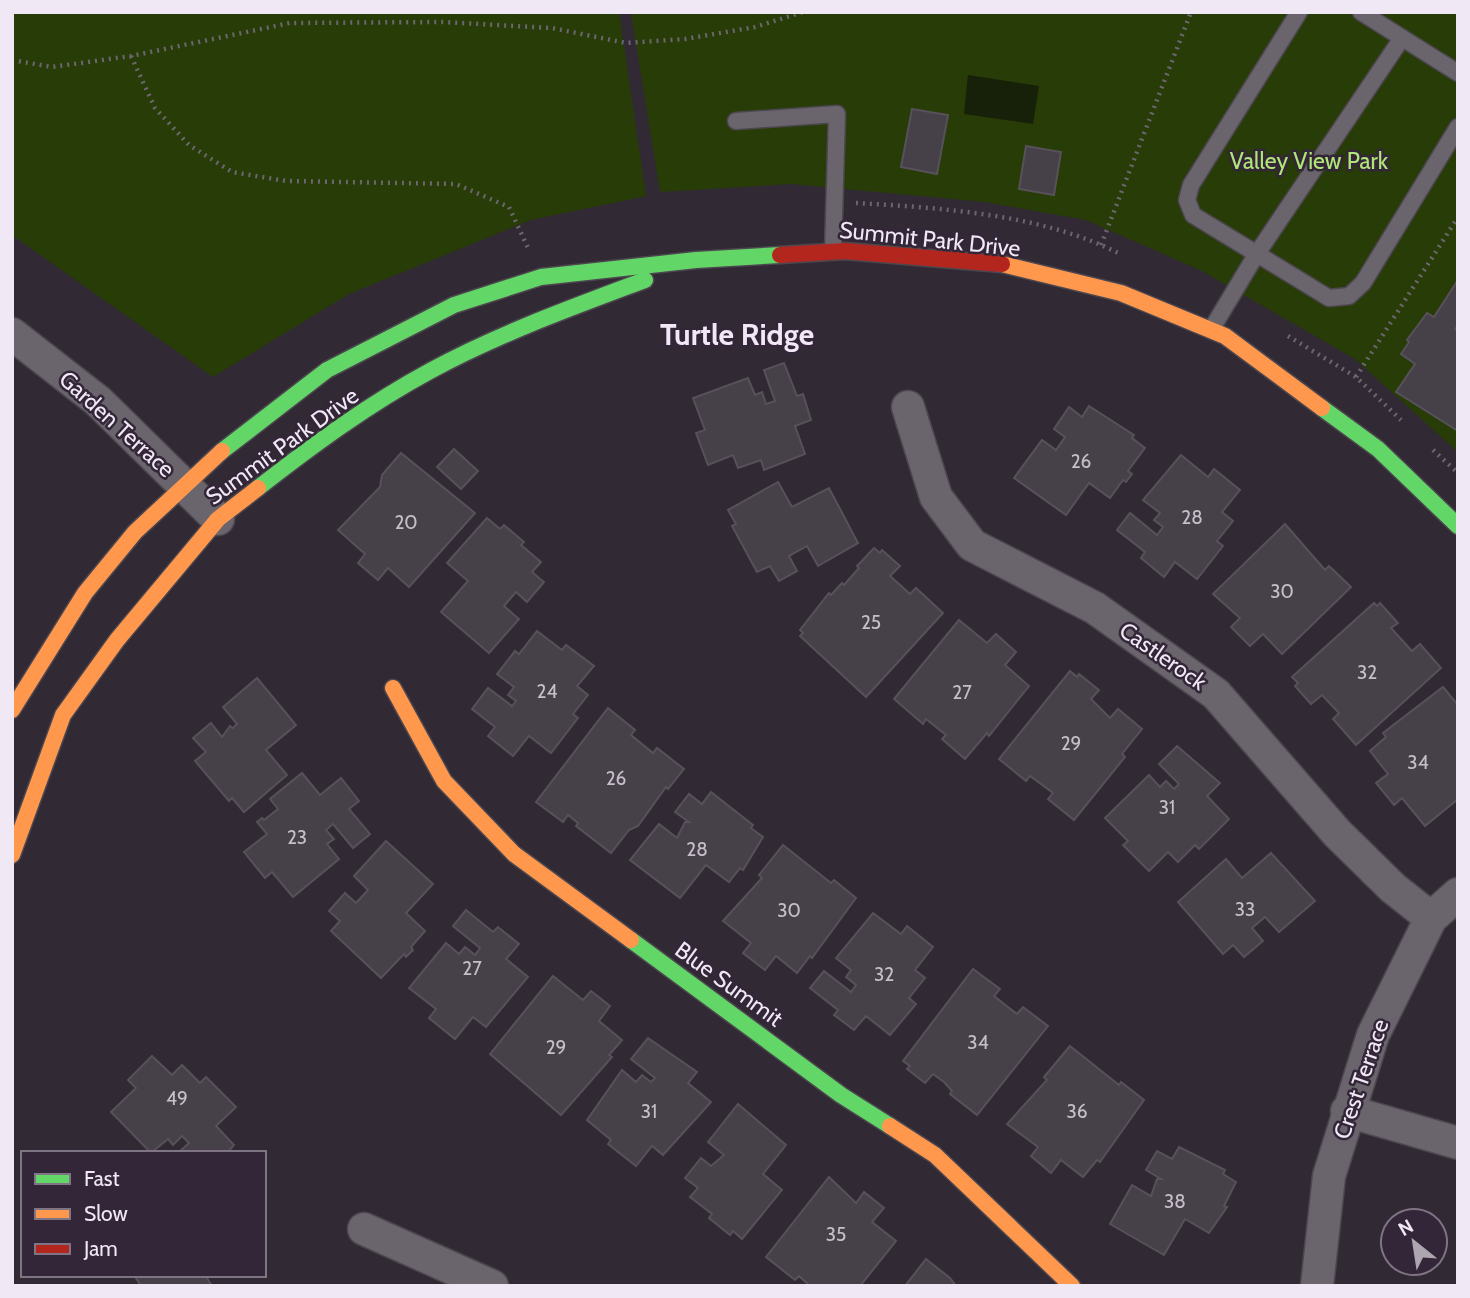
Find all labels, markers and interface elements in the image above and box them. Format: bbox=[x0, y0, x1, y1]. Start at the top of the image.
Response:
park label: Valley View Park bbox=[1230, 147, 1389, 175]
street label: Summit Park Drive bbox=[838, 216, 1022, 262]
district label: Turtle Ridge bbox=[660, 316, 814, 353]
street label: Garden Terrace bbox=[53, 365, 181, 483]
street label: Summit Park Drive bbox=[200, 381, 364, 511]
house number: 26 bbox=[1071, 450, 1091, 473]
house number: 28 bbox=[1181, 506, 1203, 529]
house number: 20 bbox=[394, 511, 418, 534]
house number: 30 bbox=[1270, 580, 1294, 603]
house number: 25 bbox=[861, 611, 881, 634]
street label: Castlerock bbox=[1114, 616, 1213, 697]
house number: 32 bbox=[1357, 661, 1377, 684]
house number: 24 bbox=[537, 680, 557, 703]
house number: 27 bbox=[952, 681, 972, 704]
house number: 29 bbox=[1061, 732, 1081, 755]
house number: 34 bbox=[1407, 751, 1429, 774]
house number: 26 bbox=[606, 767, 626, 790]
house number: 31 bbox=[1159, 796, 1175, 819]
house number: 23 bbox=[287, 826, 307, 849]
house number: 28 bbox=[686, 838, 708, 861]
house number: 33 bbox=[1235, 898, 1255, 921]
house number: 30 bbox=[777, 899, 801, 922]
street label: Blue Summit bbox=[670, 936, 789, 1033]
house number: 27 bbox=[462, 957, 482, 980]
house number: 32 bbox=[874, 963, 894, 986]
street label: Crest Terrace bbox=[1327, 1015, 1395, 1143]
house number: 34 bbox=[967, 1031, 989, 1054]
house number: 29 bbox=[546, 1036, 566, 1059]
house number: 49 bbox=[166, 1087, 188, 1110]
house number: 31 bbox=[641, 1100, 657, 1123]
house number: 36 bbox=[1066, 1100, 1088, 1123]
legend bbox=[21, 1151, 266, 1277]
text: Fast bbox=[84, 1166, 120, 1191]
house number: 38 bbox=[1164, 1190, 1186, 1213]
text: Slow bbox=[84, 1201, 128, 1226]
north arrow bbox=[1379, 1207, 1449, 1277]
text: N bbox=[1394, 1214, 1417, 1241]
house number: 35 bbox=[826, 1223, 846, 1246]
text: Jam bbox=[83, 1236, 118, 1261]

